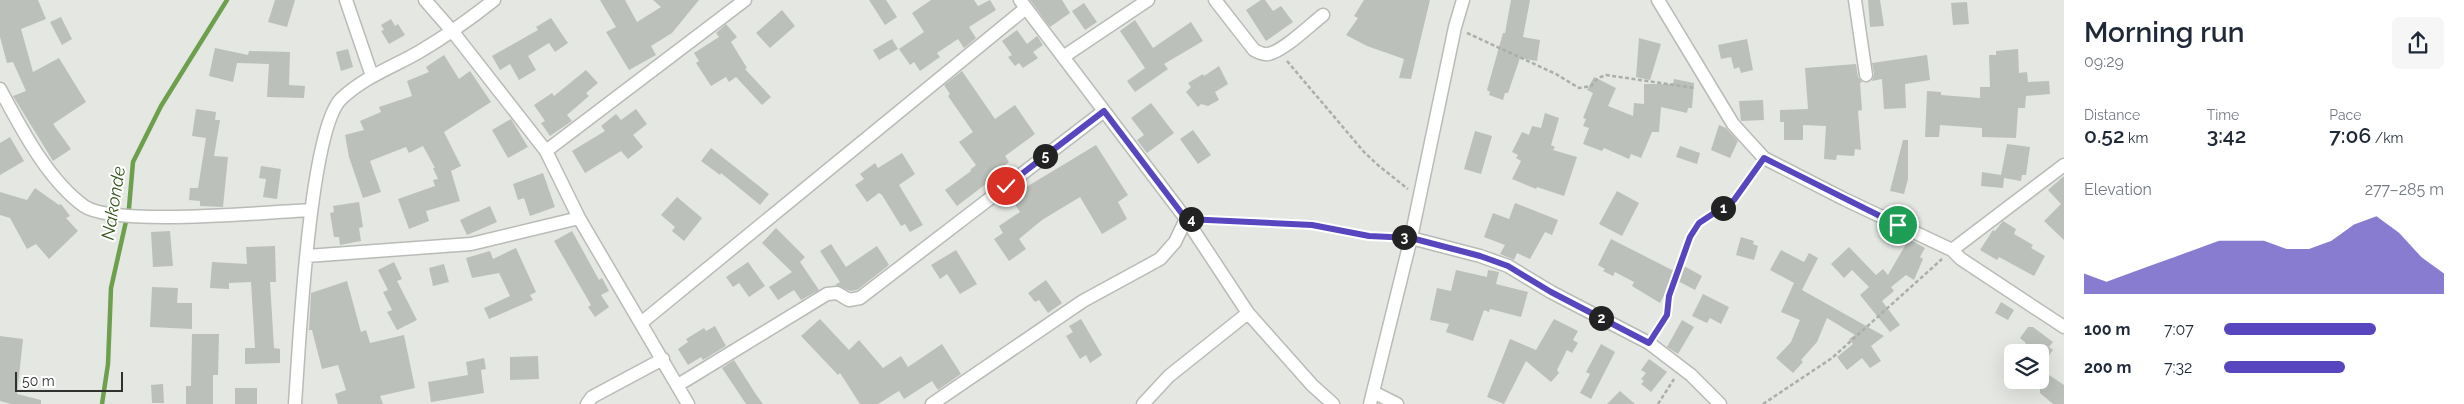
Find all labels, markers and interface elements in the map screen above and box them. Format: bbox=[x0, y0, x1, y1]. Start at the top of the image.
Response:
text: Morning run bbox=[2084, 16, 2244, 49]
button: share bbox=[2392, 17, 2444, 69]
text: 09:29 bbox=[2084, 52, 2124, 71]
text: Distance bbox=[2084, 107, 2140, 123]
text: Time bbox=[2207, 107, 2239, 123]
text: Pace bbox=[2329, 107, 2361, 123]
text: 0.52 bbox=[2084, 123, 2124, 148]
text: 3:42 bbox=[2207, 123, 2246, 148]
text: 7:06 bbox=[2329, 123, 2371, 148]
text: km bbox=[2124, 130, 2148, 146]
text: /km bbox=[2371, 130, 2403, 146]
pin: 5 bbox=[1032, 144, 1058, 168]
text: 5 bbox=[1042, 148, 1049, 164]
water label: Nakonde bbox=[97, 164, 129, 241]
pin bbox=[985, 165, 1027, 207]
icon: check bbox=[992, 172, 1020, 200]
text: Elevation bbox=[2084, 180, 2152, 199]
text: 277–285 m bbox=[2365, 180, 2444, 199]
pin: 1 bbox=[1710, 196, 1736, 220]
text: 1 bbox=[1720, 200, 1727, 216]
pin bbox=[1877, 204, 1919, 246]
pin: 4 bbox=[1178, 206, 1204, 232]
text: 4 bbox=[1188, 211, 1196, 227]
icon: arrive bbox=[1884, 211, 1912, 239]
pin: 3 bbox=[1392, 224, 1416, 250]
text: 3 bbox=[1401, 229, 1408, 245]
pin: 2 bbox=[1588, 306, 1614, 330]
text: 2 bbox=[1598, 310, 1605, 326]
text: 100 m bbox=[2084, 320, 2130, 339]
text: 7:07 bbox=[2164, 320, 2194, 339]
map controls bbox=[2004, 344, 2049, 389]
button: layers bbox=[2004, 344, 2049, 389]
text: 200 m bbox=[2084, 358, 2131, 377]
text: 7:32 bbox=[2164, 358, 2192, 377]
scale bar bbox=[15, 369, 122, 392]
text: 50 m bbox=[22, 373, 55, 389]

